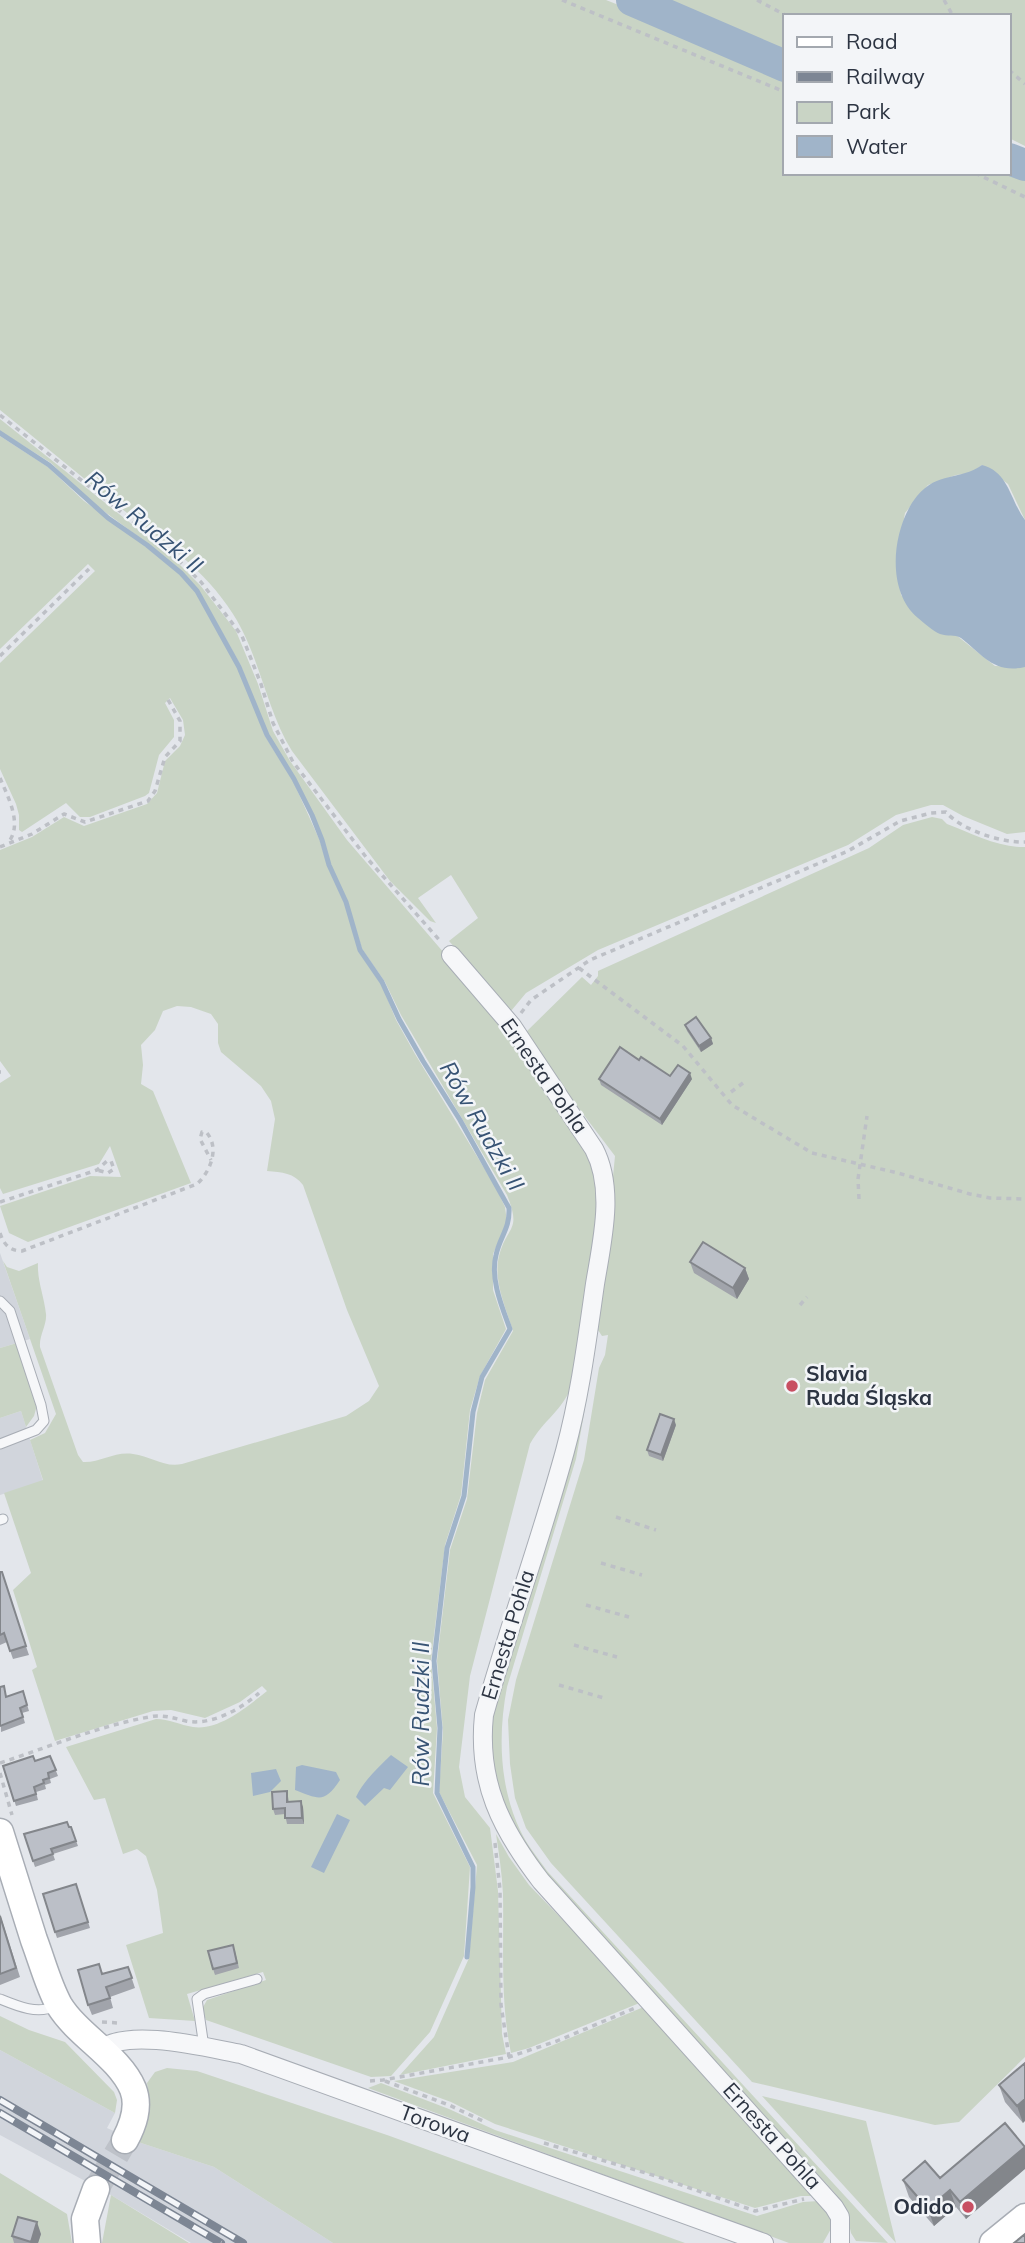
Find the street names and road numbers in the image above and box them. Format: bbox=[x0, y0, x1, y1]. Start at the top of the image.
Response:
street label: Ernesta Pohla bbox=[496, 1013, 594, 1138]
street label: Ernesta Pohla bbox=[475, 1567, 539, 1703]
street label: Ernesta Pohla bbox=[718, 2077, 827, 2194]
street label: Torowa bbox=[397, 2098, 474, 2148]

